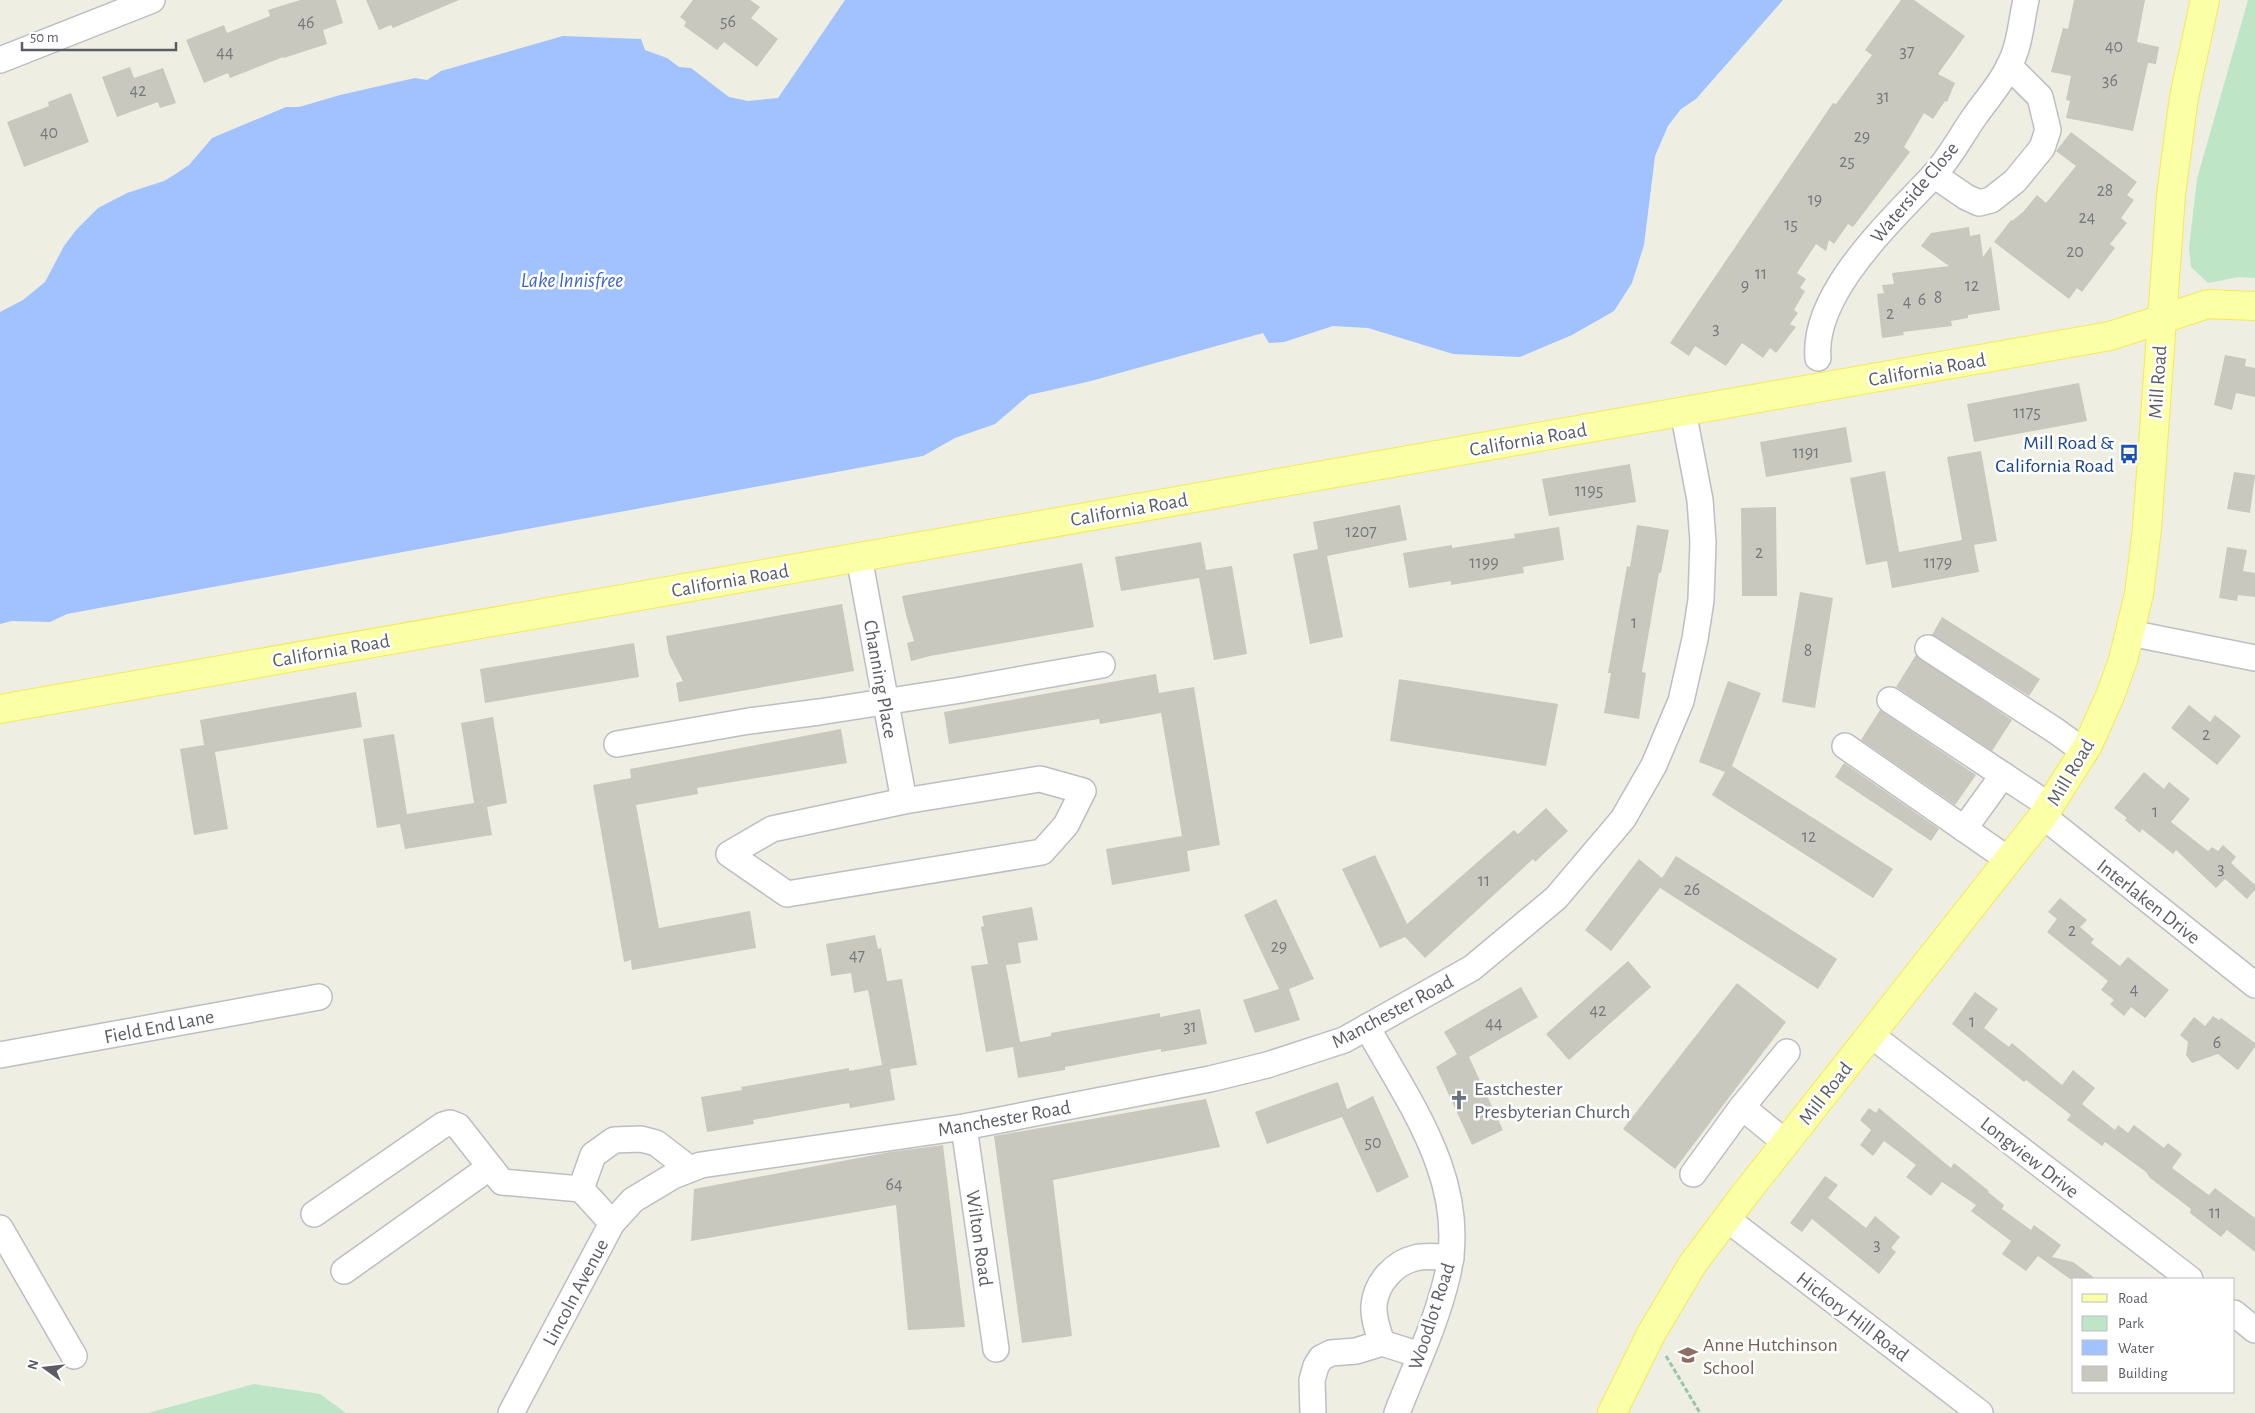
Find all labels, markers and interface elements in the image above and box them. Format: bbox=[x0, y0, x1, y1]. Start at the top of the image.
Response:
house number: 56 bbox=[720, 13, 736, 31]
house number: 46 bbox=[297, 14, 315, 32]
scale bar bbox=[22, 20, 176, 52]
text: 50 m bbox=[30, 30, 59, 45]
house number: 40 bbox=[2105, 38, 2123, 56]
house number: 37 bbox=[1900, 43, 1914, 61]
house number: 44 bbox=[216, 44, 234, 62]
house number: 36 bbox=[2102, 72, 2118, 90]
house number: 42 bbox=[130, 82, 146, 100]
house number: 31 bbox=[1876, 88, 1890, 106]
house number: 40 bbox=[40, 124, 58, 142]
house number: 29 bbox=[1854, 128, 1870, 146]
street label: Waterside Close bbox=[1867, 138, 1963, 247]
house number: 25 bbox=[1839, 153, 1855, 171]
house number: 28 bbox=[2097, 182, 2113, 200]
house number: 19 bbox=[1808, 191, 1822, 209]
house number: 24 bbox=[2079, 209, 2096, 227]
house number: 15 bbox=[1784, 216, 1798, 234]
house number: 20 bbox=[2066, 243, 2084, 261]
house number: 11 bbox=[1755, 265, 1767, 283]
water label: Lake Innisfree bbox=[521, 270, 623, 291]
house number: 9 bbox=[1741, 277, 1749, 295]
house number: 12 bbox=[1965, 277, 1979, 295]
house number: 8 bbox=[1934, 289, 1942, 307]
house number: 6 bbox=[1918, 291, 1926, 309]
house number: 4 bbox=[1903, 293, 1912, 311]
house number: 2 bbox=[1886, 305, 1894, 323]
house number: 3 bbox=[1712, 320, 1720, 338]
street label: Mill Road bbox=[2145, 345, 2171, 419]
street label: California Road bbox=[1867, 350, 1987, 390]
house number: 1175 bbox=[2013, 404, 2041, 422]
street label: California Road bbox=[1468, 420, 1588, 460]
place label: Mill Road & California Road bbox=[1995, 433, 2114, 476]
bus stop icon: Mill Road & California Road bbox=[2118, 443, 2140, 465]
house number: 1191 bbox=[1792, 444, 1820, 462]
house number: 1195 bbox=[1575, 482, 1603, 500]
street label: California Road bbox=[1069, 490, 1189, 530]
house number: 1207 bbox=[1345, 523, 1377, 541]
house number: 2 bbox=[1755, 544, 1763, 562]
house number: 1199 bbox=[1469, 554, 1499, 572]
house number: 1179 bbox=[1924, 554, 1952, 572]
street label: California Road bbox=[670, 561, 790, 601]
house number: 1 bbox=[1631, 614, 1637, 632]
street label: Channing Place bbox=[860, 618, 900, 740]
street label: California Road bbox=[271, 631, 391, 671]
house number: 8 bbox=[1804, 642, 1812, 660]
house number: 2 bbox=[2202, 726, 2210, 744]
street label: Mill Road bbox=[2043, 736, 2098, 809]
house number: 1 bbox=[2152, 803, 2158, 821]
house number: 12 bbox=[1802, 828, 1816, 846]
street label: Interlaken Drive bbox=[2093, 856, 2204, 948]
house number: 3 bbox=[2217, 860, 2225, 878]
house number: 11 bbox=[1478, 872, 1490, 890]
house number: 26 bbox=[1684, 881, 1700, 899]
house number: 2 bbox=[2068, 922, 2076, 940]
house number: 29 bbox=[1271, 938, 1287, 956]
house number: 47 bbox=[849, 947, 865, 965]
street label: Manchester Road bbox=[1328, 971, 1457, 1052]
house number: 4 bbox=[2130, 981, 2139, 999]
house number: 42 bbox=[1590, 1002, 1606, 1020]
street label: Field End Lane bbox=[102, 1007, 216, 1047]
house number: 1 bbox=[1969, 1013, 1975, 1031]
house number: 44 bbox=[1485, 1015, 1503, 1033]
house number: 31 bbox=[1183, 1018, 1197, 1036]
house number: 6 bbox=[2213, 1034, 2221, 1052]
street label: Mill Road bbox=[1795, 1058, 1856, 1129]
place label: Eastchester Presbyterian Church bbox=[1474, 1079, 1630, 1122]
church icon: Eastchester Presbyterian Church bbox=[1448, 1089, 1470, 1111]
street label: Manchester Road bbox=[936, 1097, 1072, 1141]
street label: Longview Drive bbox=[1976, 1113, 2082, 1202]
house number: 50 bbox=[1364, 1134, 1382, 1152]
house number: 64 bbox=[885, 1176, 903, 1194]
street label: Wilton Road bbox=[962, 1189, 996, 1287]
house number: 11 bbox=[2209, 1204, 2221, 1222]
street label: Lincoln Avenue bbox=[539, 1236, 612, 1349]
house number: 3 bbox=[1873, 1236, 1881, 1254]
street label: Woodlot Road bbox=[1405, 1260, 1459, 1372]
street label: Hickory Hill Road bbox=[1793, 1268, 1912, 1365]
legend bbox=[2072, 1278, 2235, 1393]
text: Road bbox=[2118, 1291, 2148, 1306]
text: Park bbox=[2118, 1316, 2144, 1331]
place label: Anne Hutchinson School bbox=[1703, 1335, 1838, 1378]
text: Water bbox=[2118, 1341, 2154, 1356]
north arrow bbox=[20, 1343, 70, 1393]
school or university icon: Anne Hutchinson School bbox=[1677, 1344, 1699, 1366]
text: N bbox=[25, 1358, 41, 1371]
text: Building bbox=[2118, 1366, 2168, 1381]

